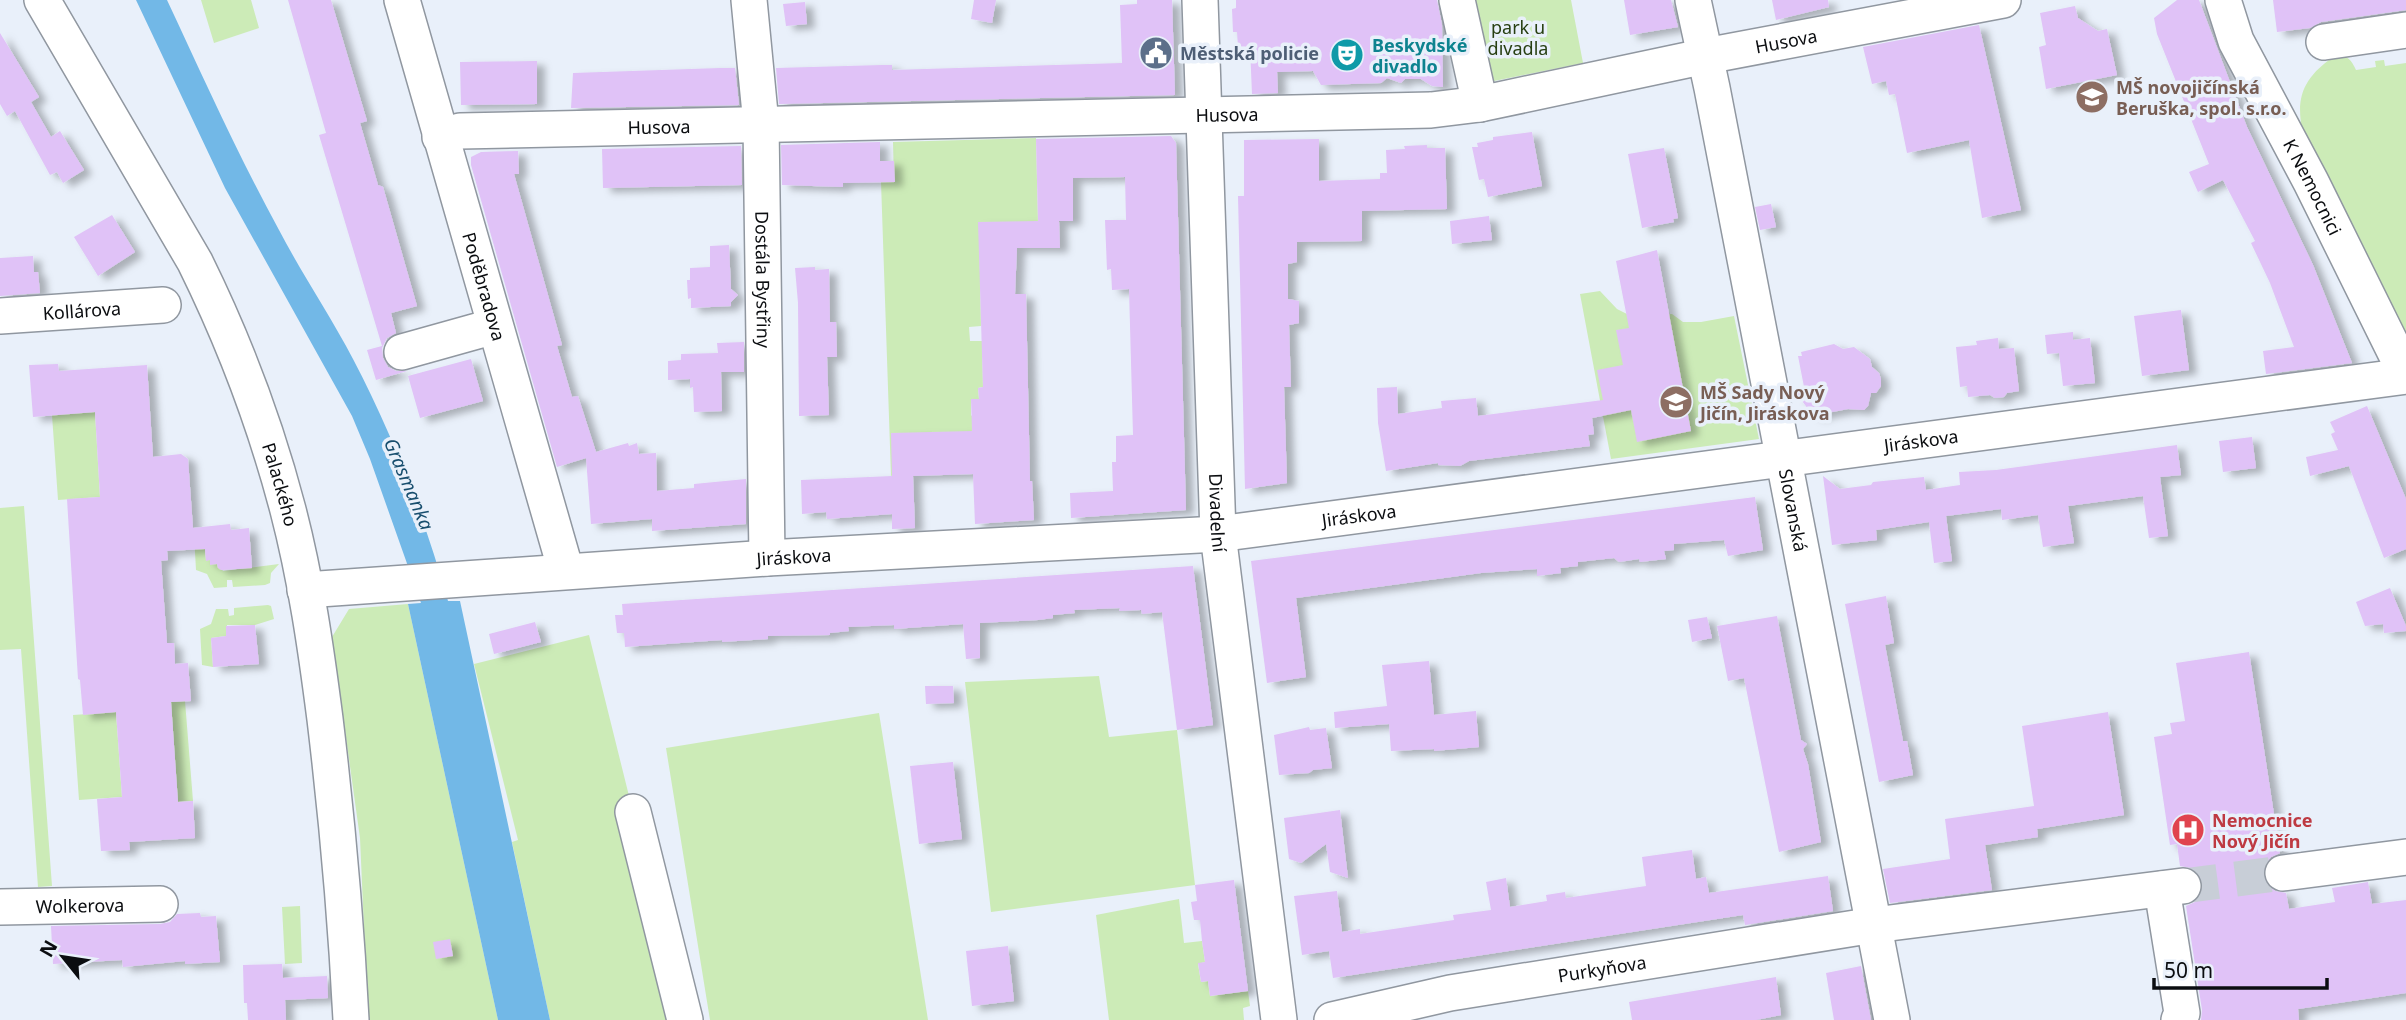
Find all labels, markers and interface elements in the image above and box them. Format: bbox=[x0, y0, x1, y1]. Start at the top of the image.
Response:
park label: park u divadla bbox=[1488, 15, 1548, 60]
street label: Husova bbox=[1753, 23, 1819, 59]
place label: Beskydské divadlo bbox=[1372, 33, 1468, 78]
public building icon: Městská policie bbox=[1137, 34, 1175, 72]
theatre icon: Beskydské divadlo bbox=[1328, 36, 1366, 74]
place label: Městská policie bbox=[1180, 41, 1319, 65]
place label: MŠ novojičínská Beruška, spol. s.r.o. bbox=[2116, 75, 2287, 120]
school or university icon: MŠ novojičínská Beruška, spol. s.r.o. bbox=[2073, 78, 2111, 116]
street label: Husova bbox=[1195, 102, 1259, 127]
street label: Husova bbox=[627, 114, 691, 139]
street label: K Nemocnici bbox=[2278, 135, 2347, 239]
street label: Dostála Bystřiny bbox=[750, 211, 776, 349]
street label: Poděbradova bbox=[457, 229, 511, 344]
street label: Kollárova bbox=[42, 296, 122, 325]
place label: MŠ Sady Nový Jičín, Jiráskova bbox=[1698, 380, 1829, 425]
school or university icon: MŠ Sady Nový Jičín, Jiráskova bbox=[1657, 383, 1695, 421]
street label: Jiráskova bbox=[1880, 424, 1960, 458]
water label: Grasmanka bbox=[378, 434, 440, 534]
street label: Palackého bbox=[257, 439, 304, 529]
street label: Slovanská bbox=[1774, 467, 1813, 554]
street label: Divadelní bbox=[1204, 473, 1232, 554]
street label: Jiráskova bbox=[1318, 498, 1398, 532]
street label: Jiráskova bbox=[754, 543, 832, 571]
place label: Nemocnice Nový Jičín bbox=[2212, 808, 2313, 853]
hospital icon: Nemocnice Nový Jičín bbox=[2169, 811, 2207, 849]
street label: Wolkerova bbox=[35, 893, 124, 918]
north arrow bbox=[28, 922, 98, 992]
text: N bbox=[33, 935, 63, 962]
scale bar bbox=[2154, 946, 2327, 990]
street label: Purkyňova bbox=[1556, 950, 1648, 988]
text: 50 m bbox=[2164, 956, 2213, 984]

